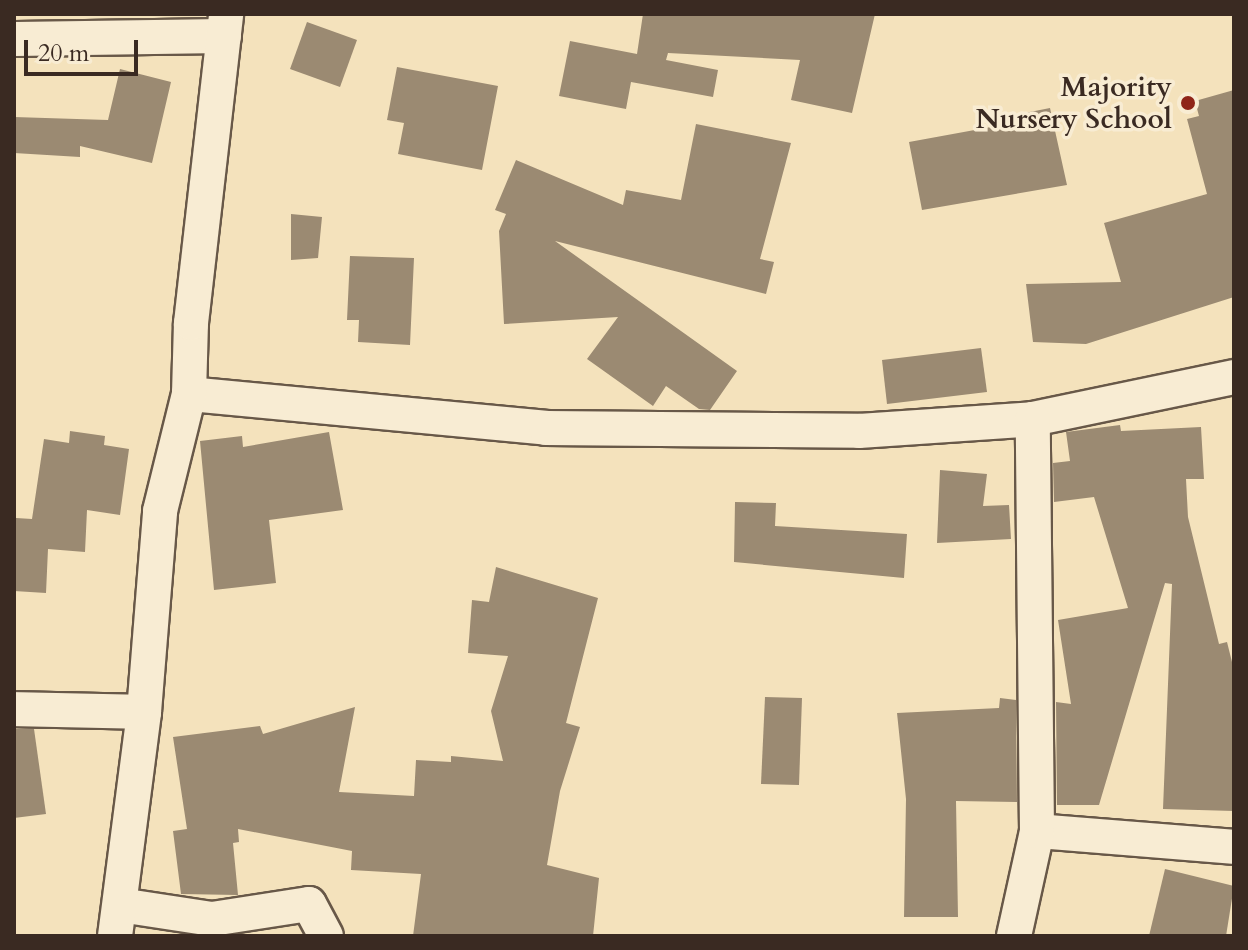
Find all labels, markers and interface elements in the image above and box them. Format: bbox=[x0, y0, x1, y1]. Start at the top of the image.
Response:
scale bar bbox=[28, 24, 142, 74]
text: 20 m bbox=[38, 37, 89, 70]
place label: Majority Nursery School bbox=[976, 70, 1172, 136]
marker: Majority Nursery School bbox=[1179, 94, 1197, 112]

